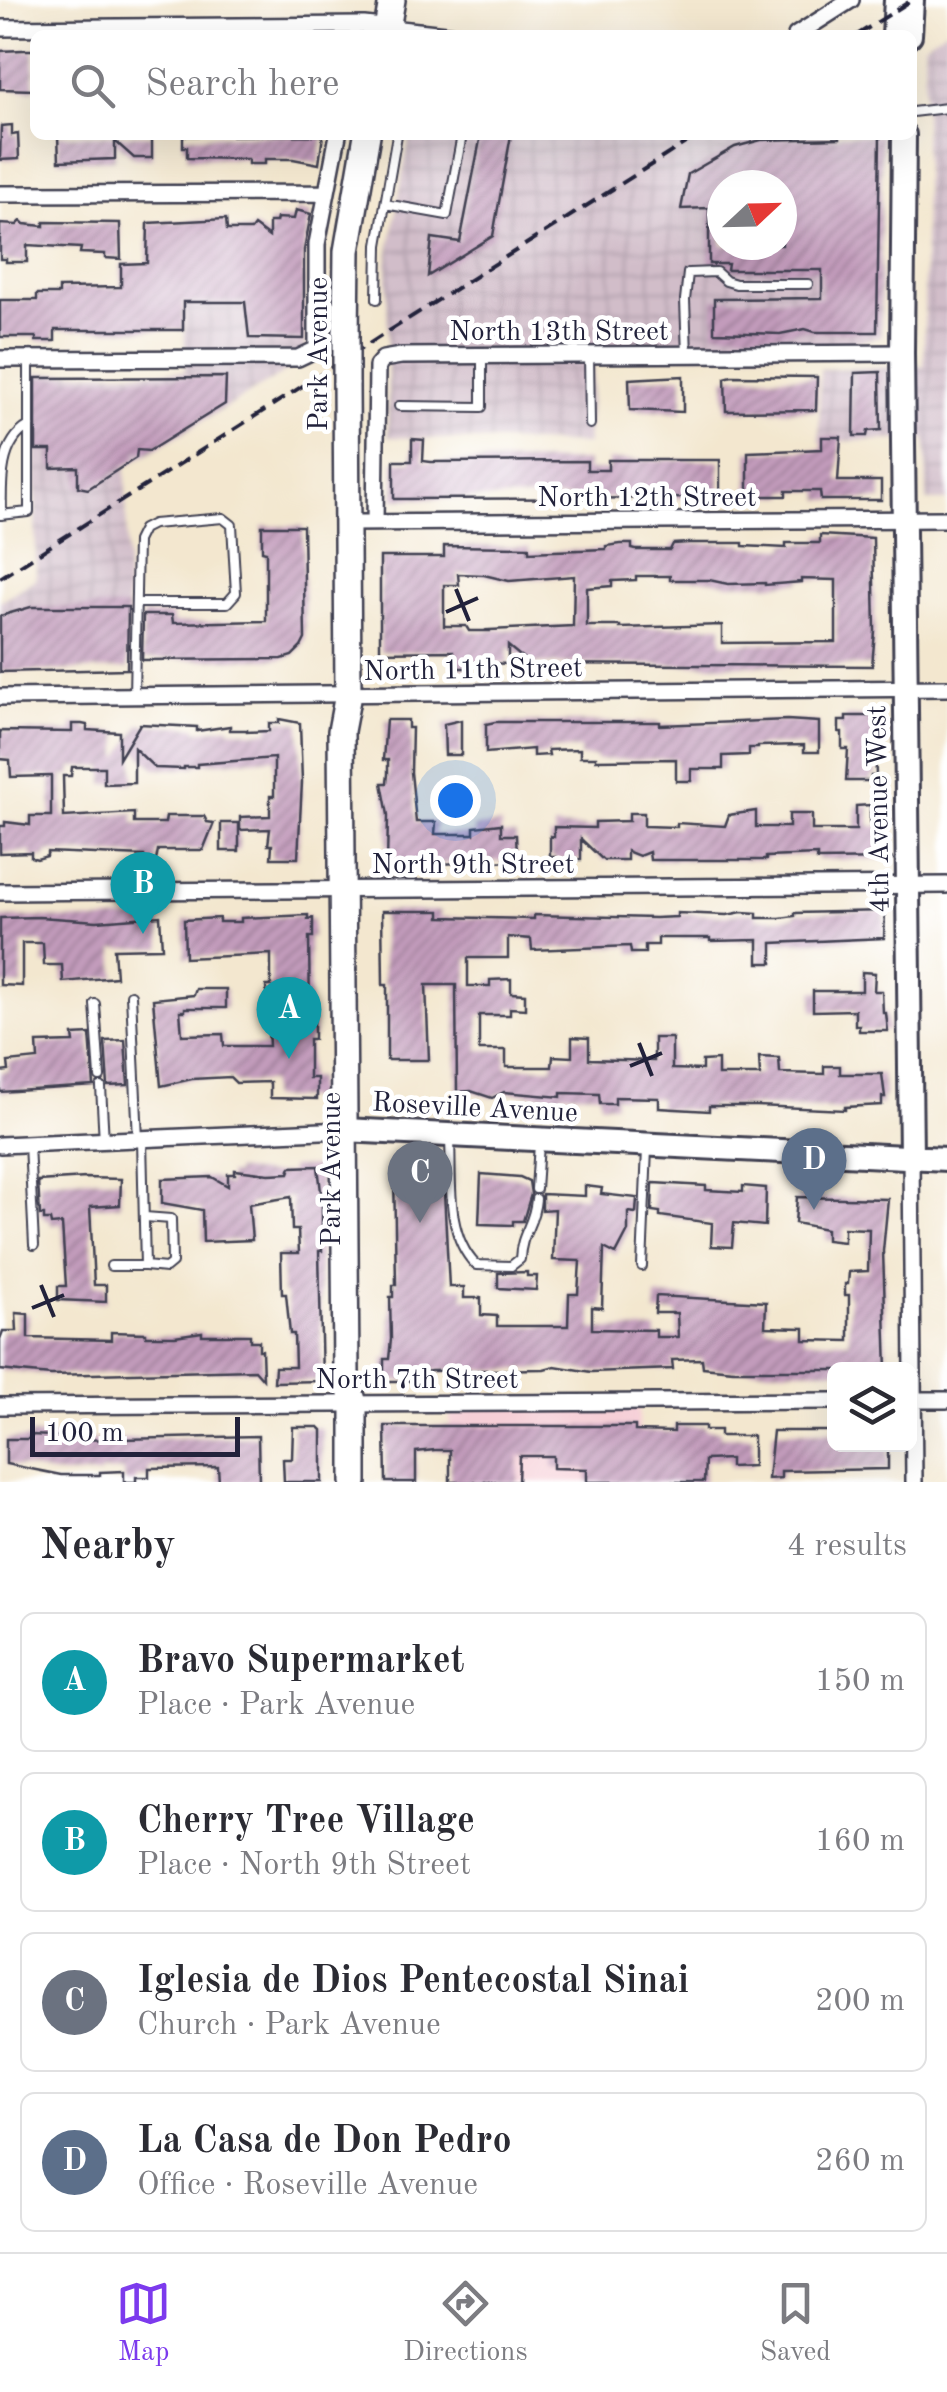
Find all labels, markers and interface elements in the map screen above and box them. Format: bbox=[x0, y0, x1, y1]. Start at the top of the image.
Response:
search box bbox=[30, 30, 917, 140]
icon: search bbox=[65, 58, 120, 113]
text: Search here bbox=[145, 66, 340, 104]
north arrow bbox=[707, 170, 797, 260]
street label: Park Avenue bbox=[306, 277, 334, 431]
street label: North 13th Street bbox=[449, 319, 669, 347]
street label: North 12th Street bbox=[537, 485, 757, 513]
street label: North 11th Street bbox=[363, 655, 583, 687]
street label: 4th Avenue West bbox=[864, 705, 896, 913]
your location bbox=[430, 775, 481, 826]
pin: B bbox=[110, 852, 176, 934]
street label: North 9th Street bbox=[371, 852, 575, 880]
pin: A bbox=[256, 976, 322, 1059]
street label: Roseville Avenue bbox=[371, 1090, 579, 1128]
street label: Park Avenue bbox=[319, 1092, 347, 1246]
pin: D bbox=[782, 1128, 846, 1210]
pin: C bbox=[388, 1140, 452, 1223]
map controls bbox=[827, 1362, 917, 1452]
button: layers bbox=[827, 1362, 917, 1452]
street label: North 7th Street bbox=[315, 1367, 519, 1395]
scale bar bbox=[30, 1412, 240, 1456]
text: 100 m bbox=[45, 1420, 124, 1448]
text: Nearby bbox=[40, 1526, 176, 1568]
text: 4 results bbox=[787, 1531, 907, 1563]
text: Bravo Supermarket bbox=[137, 1643, 465, 1681]
text: A bbox=[62, 1666, 87, 1698]
text: 150 m bbox=[815, 1666, 905, 1698]
text: Place · Park Avenue bbox=[137, 1690, 415, 1722]
text: Cherry Tree Village bbox=[137, 1803, 475, 1841]
text: B bbox=[63, 1826, 86, 1858]
text: 160 m bbox=[815, 1826, 905, 1858]
text: Place · North 9th Street bbox=[137, 1850, 471, 1882]
text: Iglesia de Dios Pentecostal Sinai bbox=[137, 1963, 689, 2001]
text: C bbox=[64, 1986, 85, 2018]
text: 200 m bbox=[815, 1986, 905, 2018]
text: Church · Park Avenue bbox=[137, 2010, 441, 2042]
text: La Casa de Don Pedro bbox=[137, 2123, 512, 2161]
text: D bbox=[62, 2146, 87, 2178]
text: 260 m bbox=[815, 2146, 905, 2178]
text: Office · Roseville Avenue bbox=[137, 2170, 478, 2202]
tab: Map bbox=[116, 2276, 171, 2371]
tab: Directions bbox=[403, 2276, 528, 2371]
tab: Saved bbox=[760, 2276, 831, 2371]

